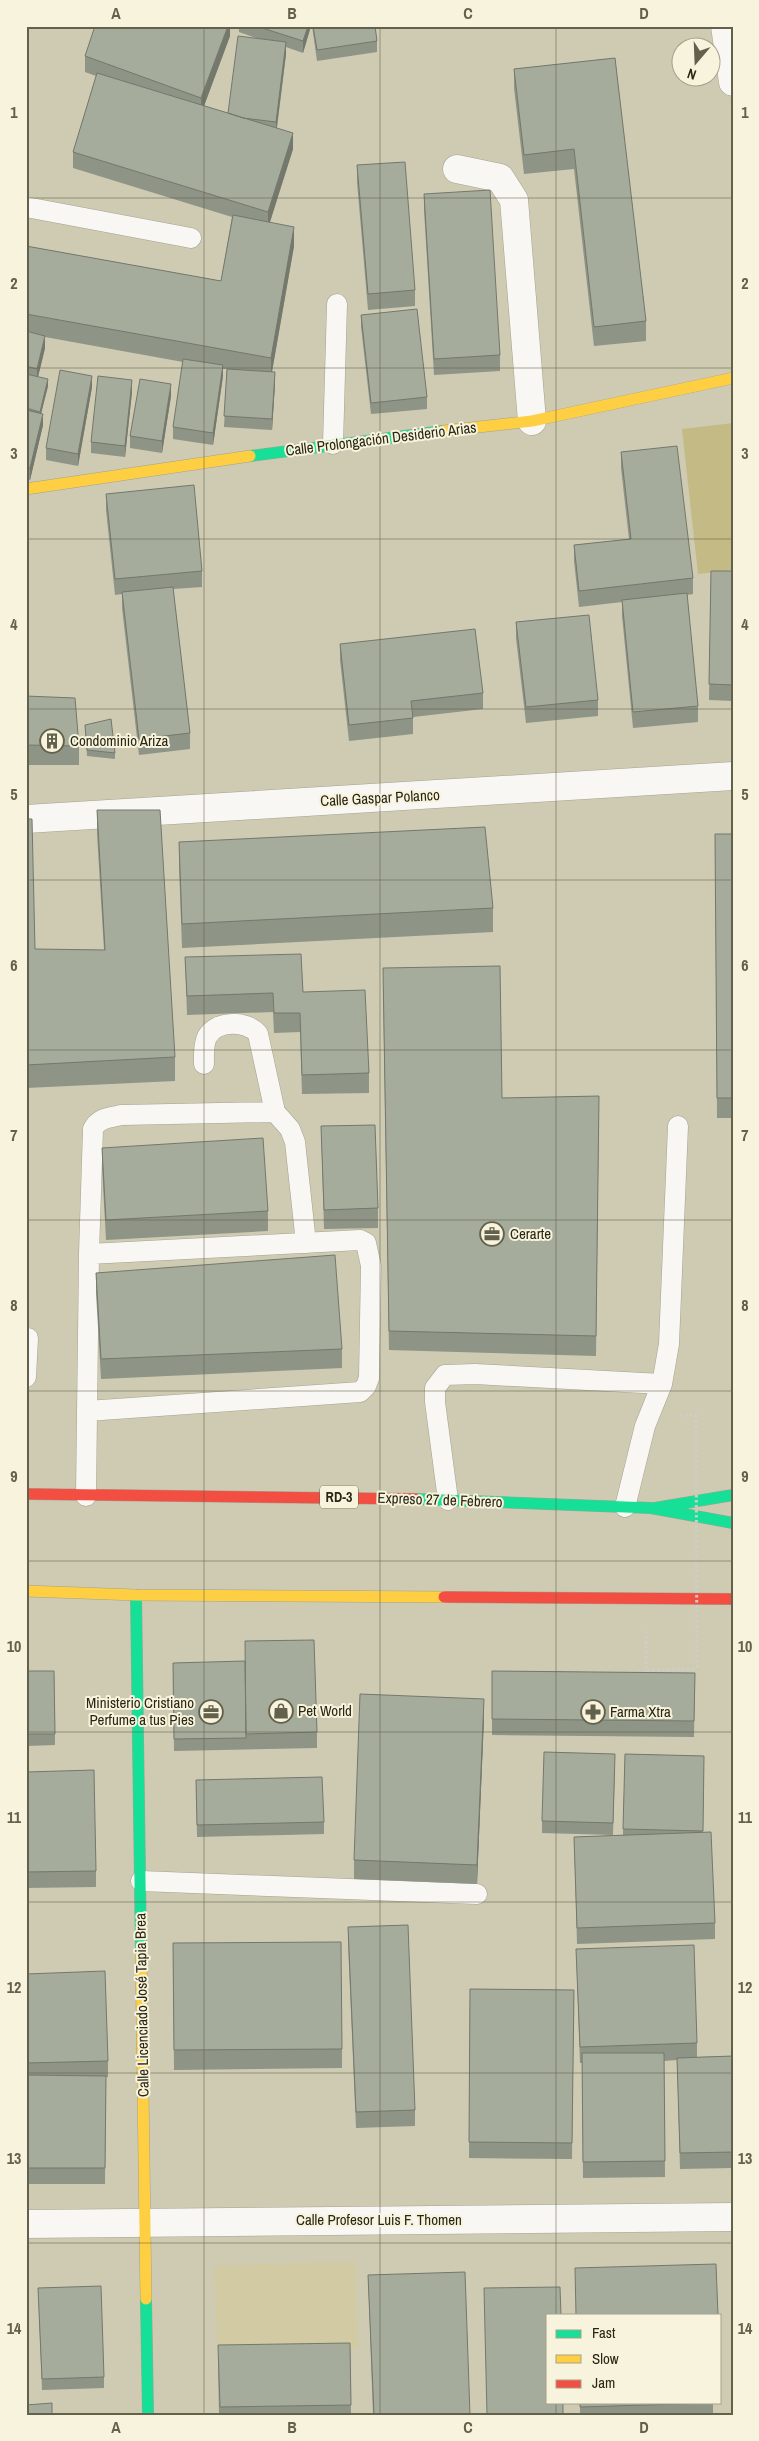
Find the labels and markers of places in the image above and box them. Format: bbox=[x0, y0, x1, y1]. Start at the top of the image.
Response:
building icon: Condominio Ariza bbox=[39, 728, 65, 754]
place label: Condominio Ariza bbox=[70, 730, 169, 751]
office icon: Cerarte bbox=[479, 1221, 505, 1247]
place label: Cerarte bbox=[510, 1223, 551, 1244]
place label: Ministerio Cristiano Perfume a tus Pies bbox=[86, 1692, 194, 1730]
shop icon: Pet World bbox=[268, 1698, 294, 1724]
office icon: Ministerio Cristiano Perfume a tus Pies bbox=[198, 1699, 224, 1725]
pharmacy icon: Farma Xtra bbox=[580, 1699, 606, 1725]
place label: Pet World bbox=[298, 1700, 352, 1721]
place label: Farma Xtra bbox=[610, 1701, 671, 1722]

